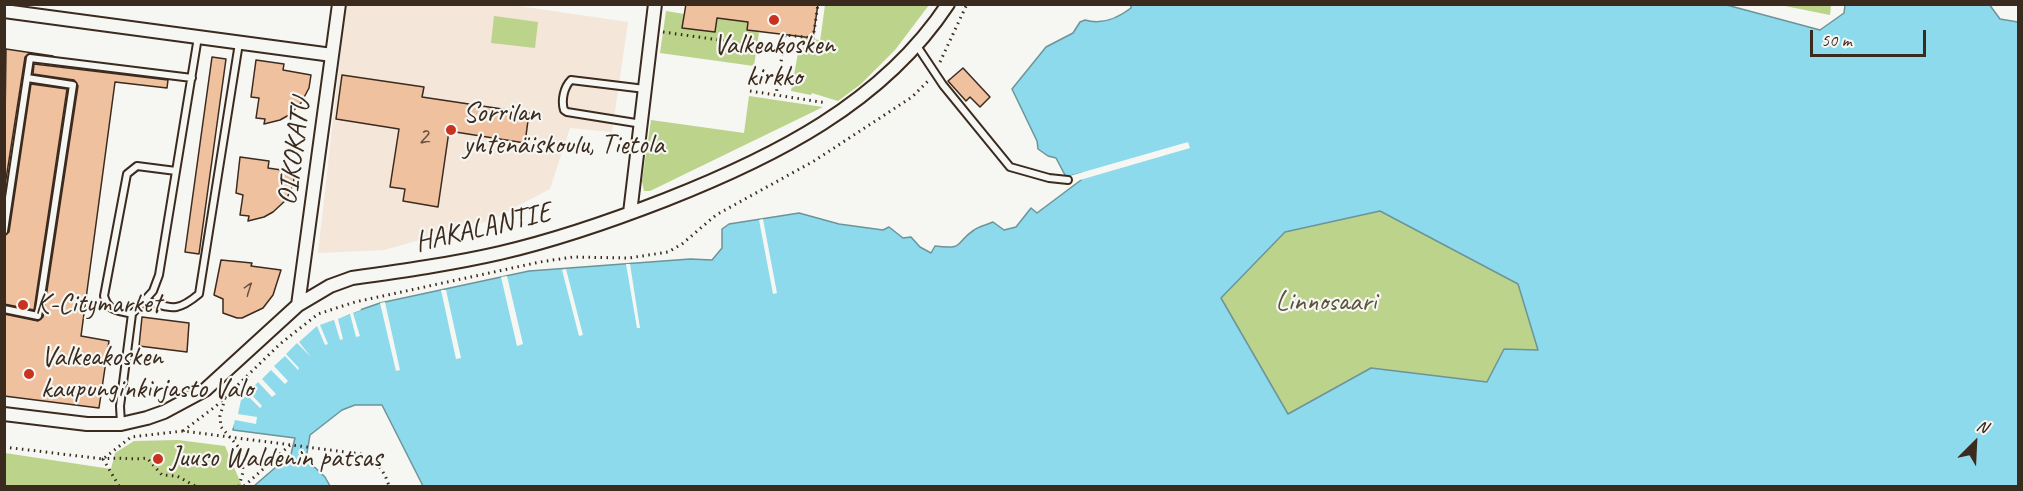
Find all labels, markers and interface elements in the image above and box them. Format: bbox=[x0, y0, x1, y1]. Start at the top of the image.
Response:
marker: Valkeakosken kirkko bbox=[767, 13, 781, 27]
scale bar bbox=[1813, 18, 1928, 56]
place label: Valkeakosken kirkko bbox=[713, 29, 835, 95]
text: 50 m bbox=[1821, 29, 1852, 51]
street label: OIKOKATU bbox=[271, 97, 319, 207]
place label: Sorrilan yhtenäiskoulu, Tietola bbox=[463, 97, 664, 163]
house number: 2 bbox=[417, 121, 429, 153]
marker: Sorrilan yhtenäiskoulu, Tietola bbox=[444, 123, 458, 137]
street label: HAKALANTIE bbox=[412, 196, 554, 260]
house number: 1 bbox=[239, 274, 251, 306]
park label: Linnosaari bbox=[1275, 286, 1377, 320]
place label: K-Citymarket bbox=[35, 288, 161, 322]
marker: K-Citymarket bbox=[16, 298, 30, 312]
place label: Valkeakosken kaupunginkirjasto Valo bbox=[41, 341, 253, 407]
marker: Valkeakosken kaupunginkirjasto Valo bbox=[22, 367, 36, 381]
north arrow bbox=[1945, 413, 2005, 473]
text: N bbox=[1974, 415, 1991, 438]
place label: Juuso Waldenin patsas bbox=[170, 442, 382, 476]
marker: Juuso Waldenin patsas bbox=[151, 452, 165, 466]

